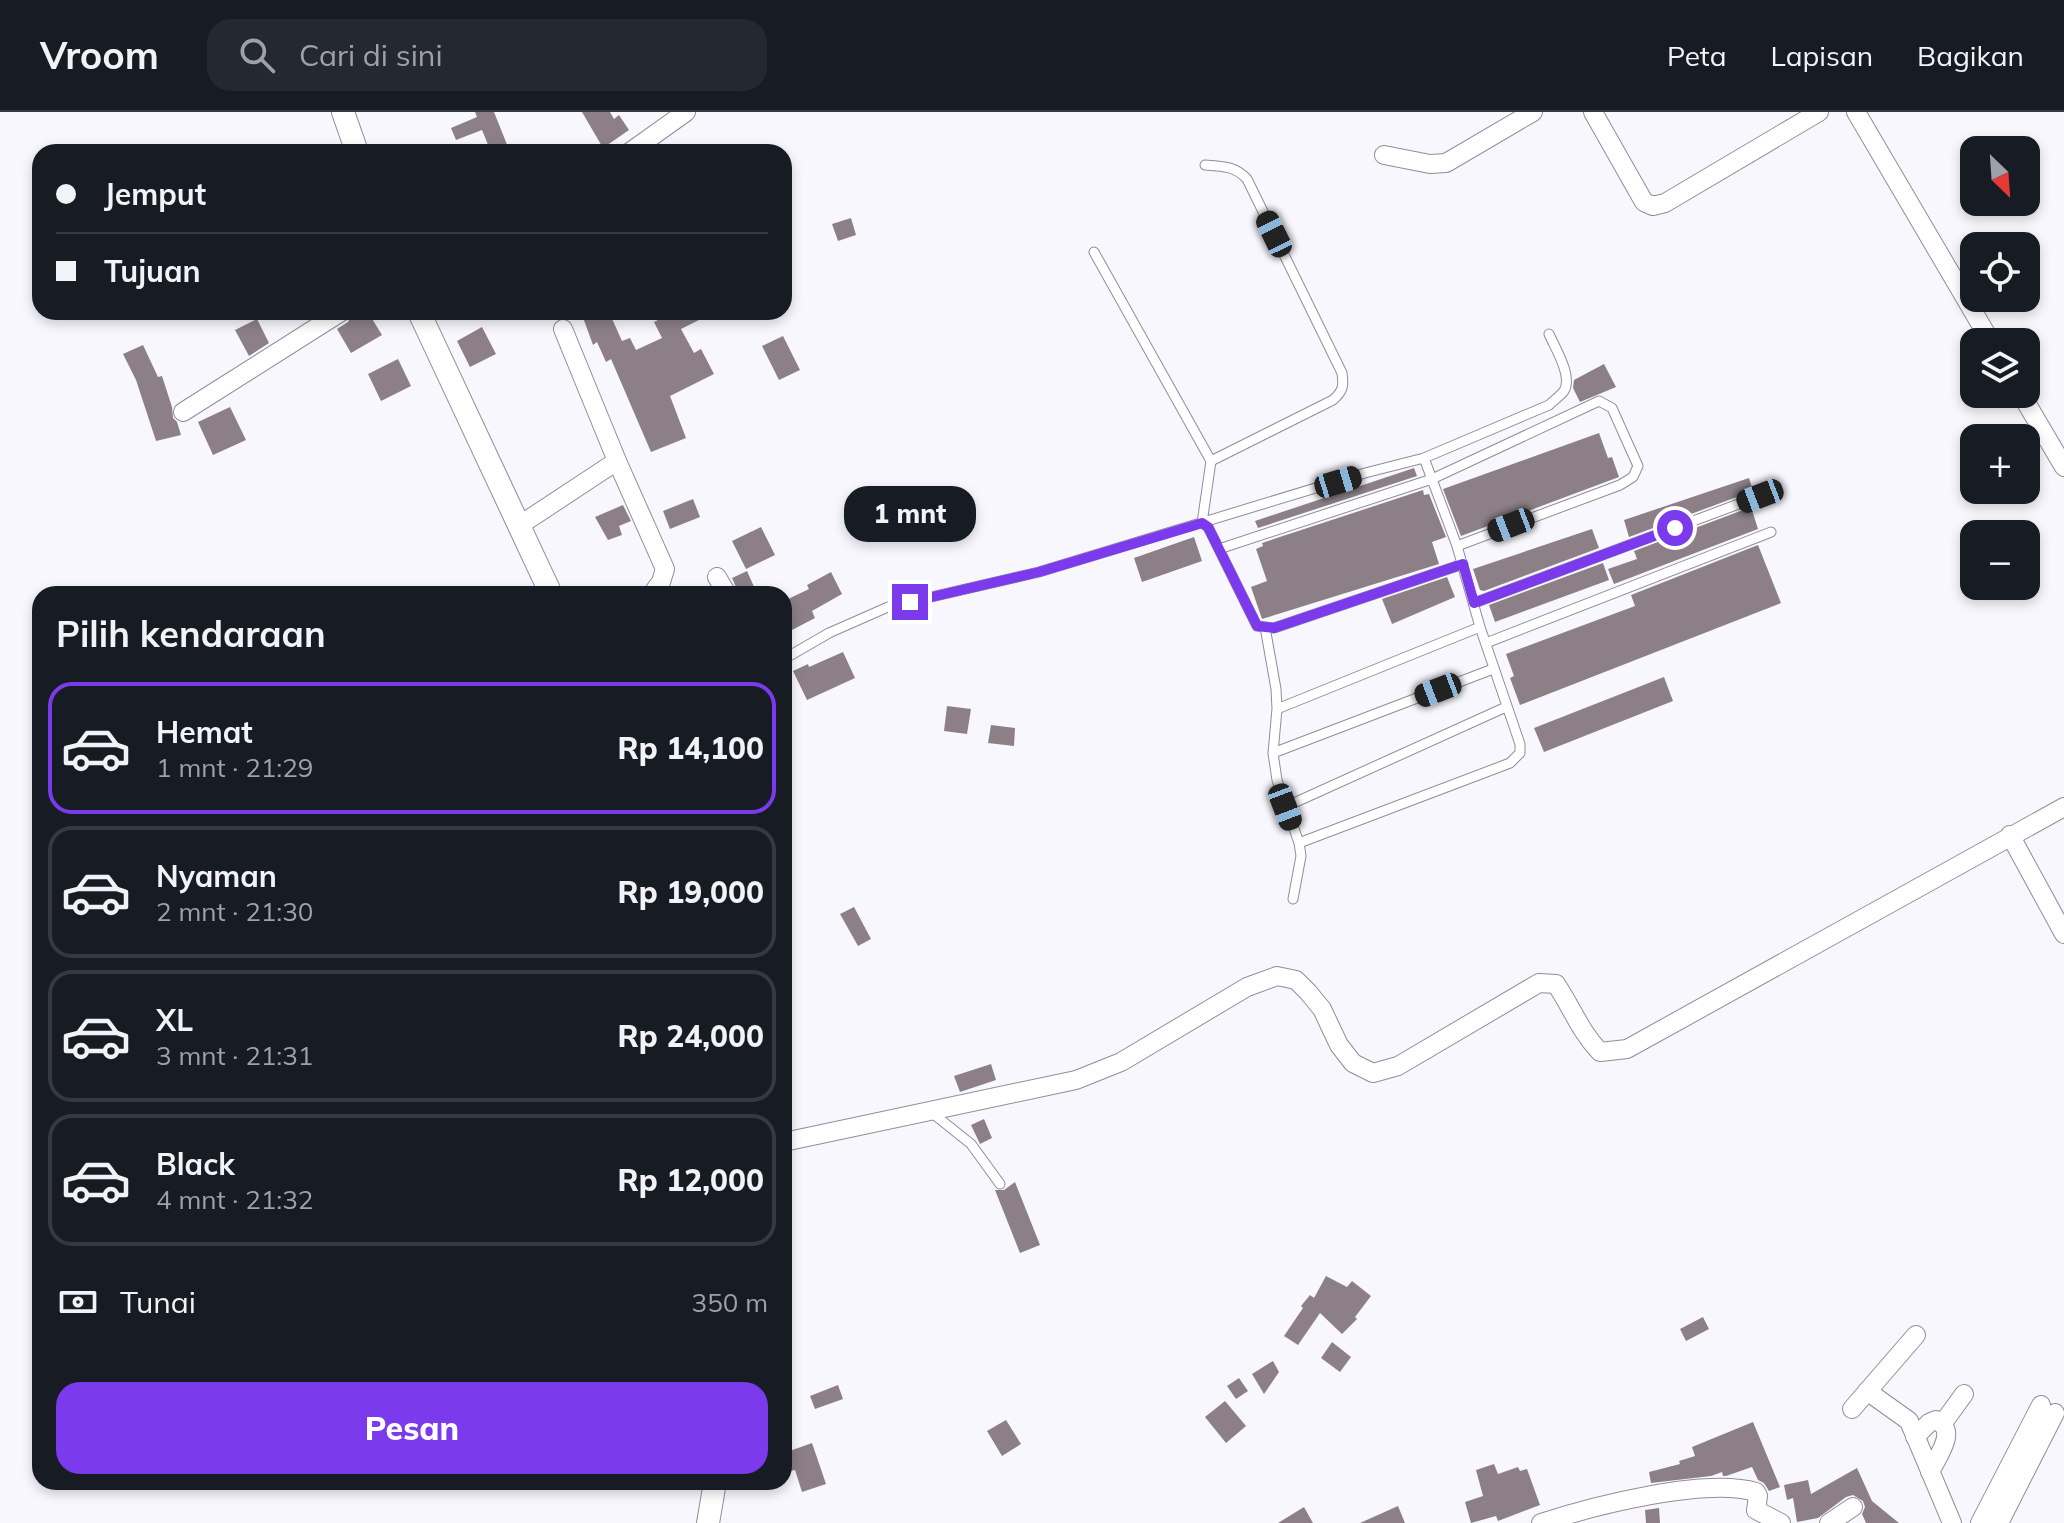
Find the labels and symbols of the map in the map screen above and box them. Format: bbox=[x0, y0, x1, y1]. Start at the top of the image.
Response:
north arrow bbox=[1960, 136, 2040, 216]
car bbox=[1253, 207, 1295, 261]
car bbox=[1312, 464, 1364, 500]
car bbox=[1733, 476, 1787, 516]
callout: 1 mnt bbox=[844, 486, 976, 542]
car bbox=[1484, 505, 1538, 545]
route start bbox=[1657, 510, 1693, 546]
route end bbox=[892, 584, 928, 620]
car bbox=[1411, 670, 1465, 710]
car bbox=[1265, 780, 1305, 834]

